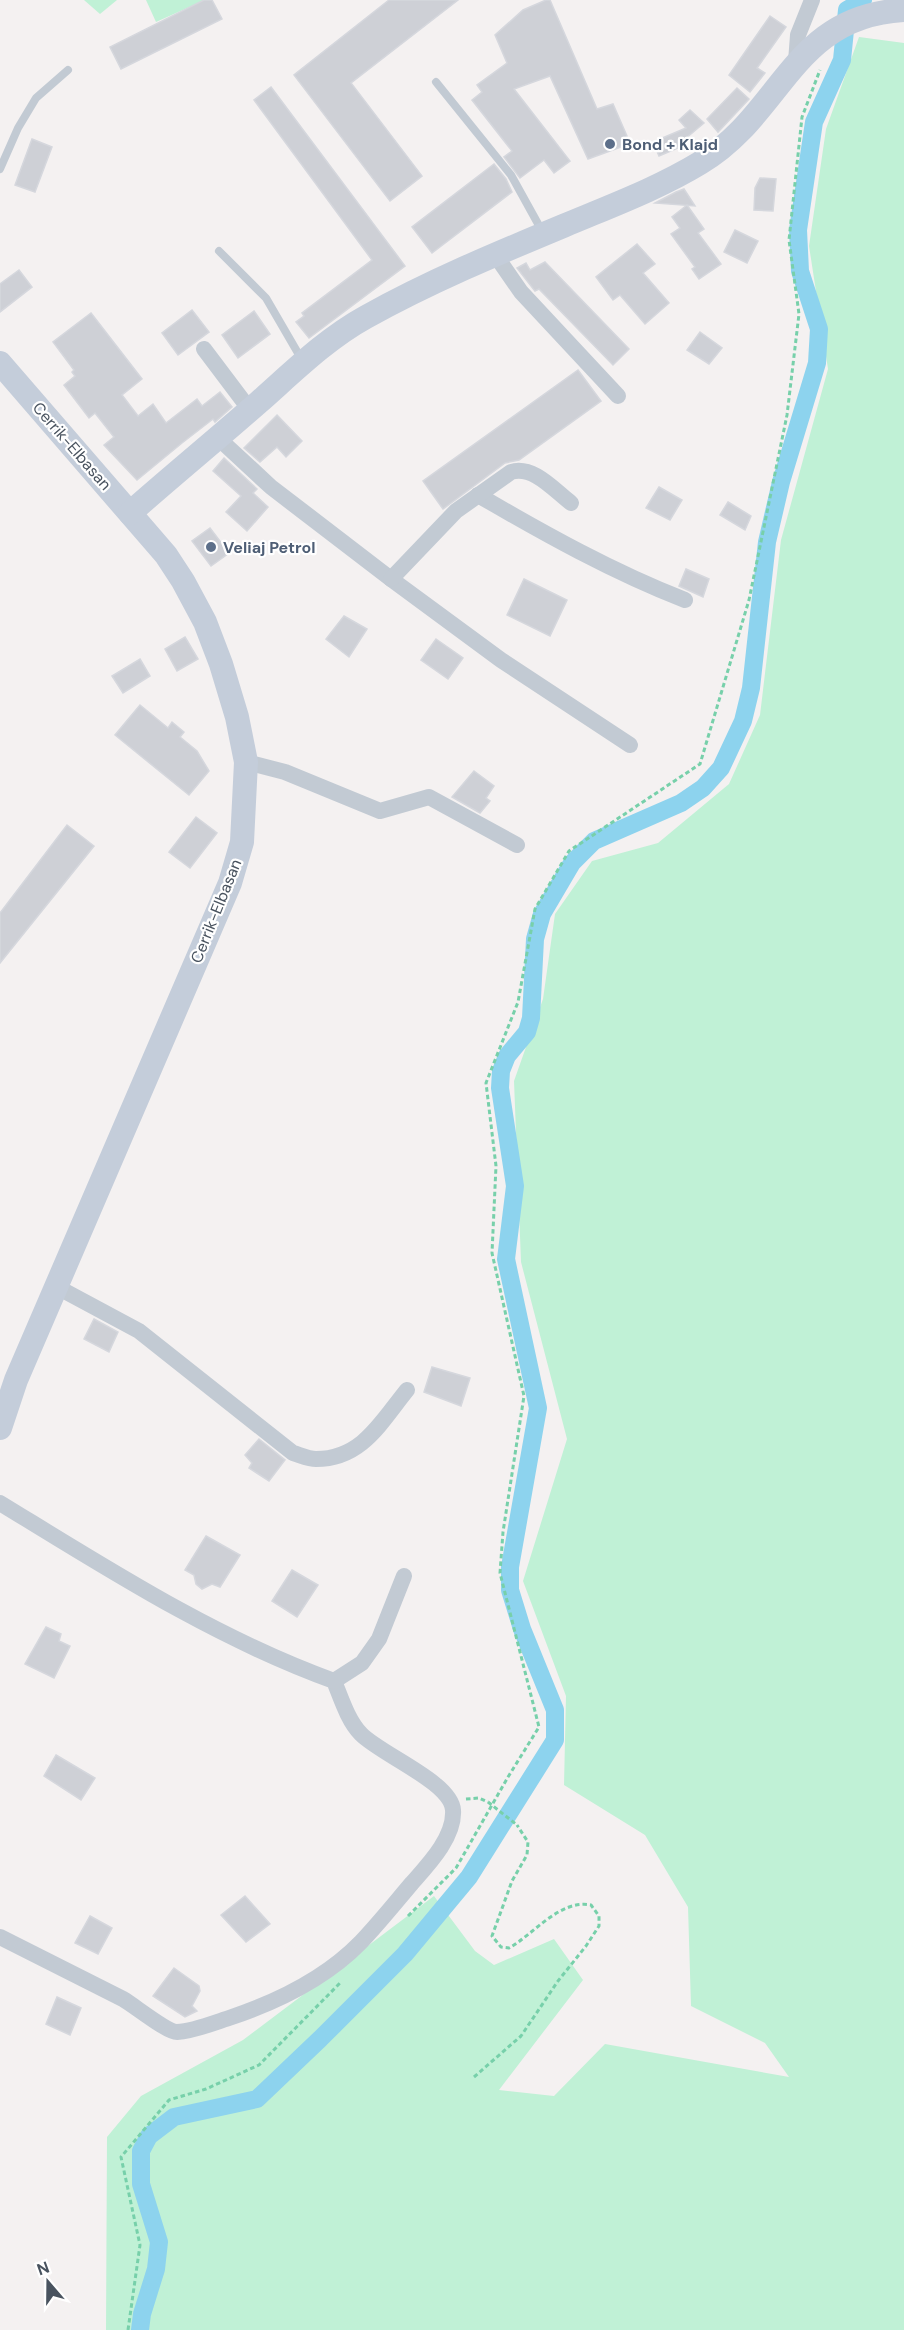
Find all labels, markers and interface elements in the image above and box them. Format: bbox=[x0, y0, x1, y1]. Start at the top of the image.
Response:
place label: Bond + Klajd bbox=[622, 134, 718, 155]
marker: Bond + Klajd bbox=[603, 137, 617, 151]
street label: Cerrik-Elbasan bbox=[28, 398, 116, 494]
place label: Veliaj Petrol bbox=[223, 537, 315, 558]
marker: Veliaj Petrol bbox=[204, 540, 218, 554]
street label: Cerrik-Elbasan bbox=[186, 856, 246, 966]
north arrow bbox=[18, 2252, 78, 2312]
text: N bbox=[34, 2257, 52, 2280]

